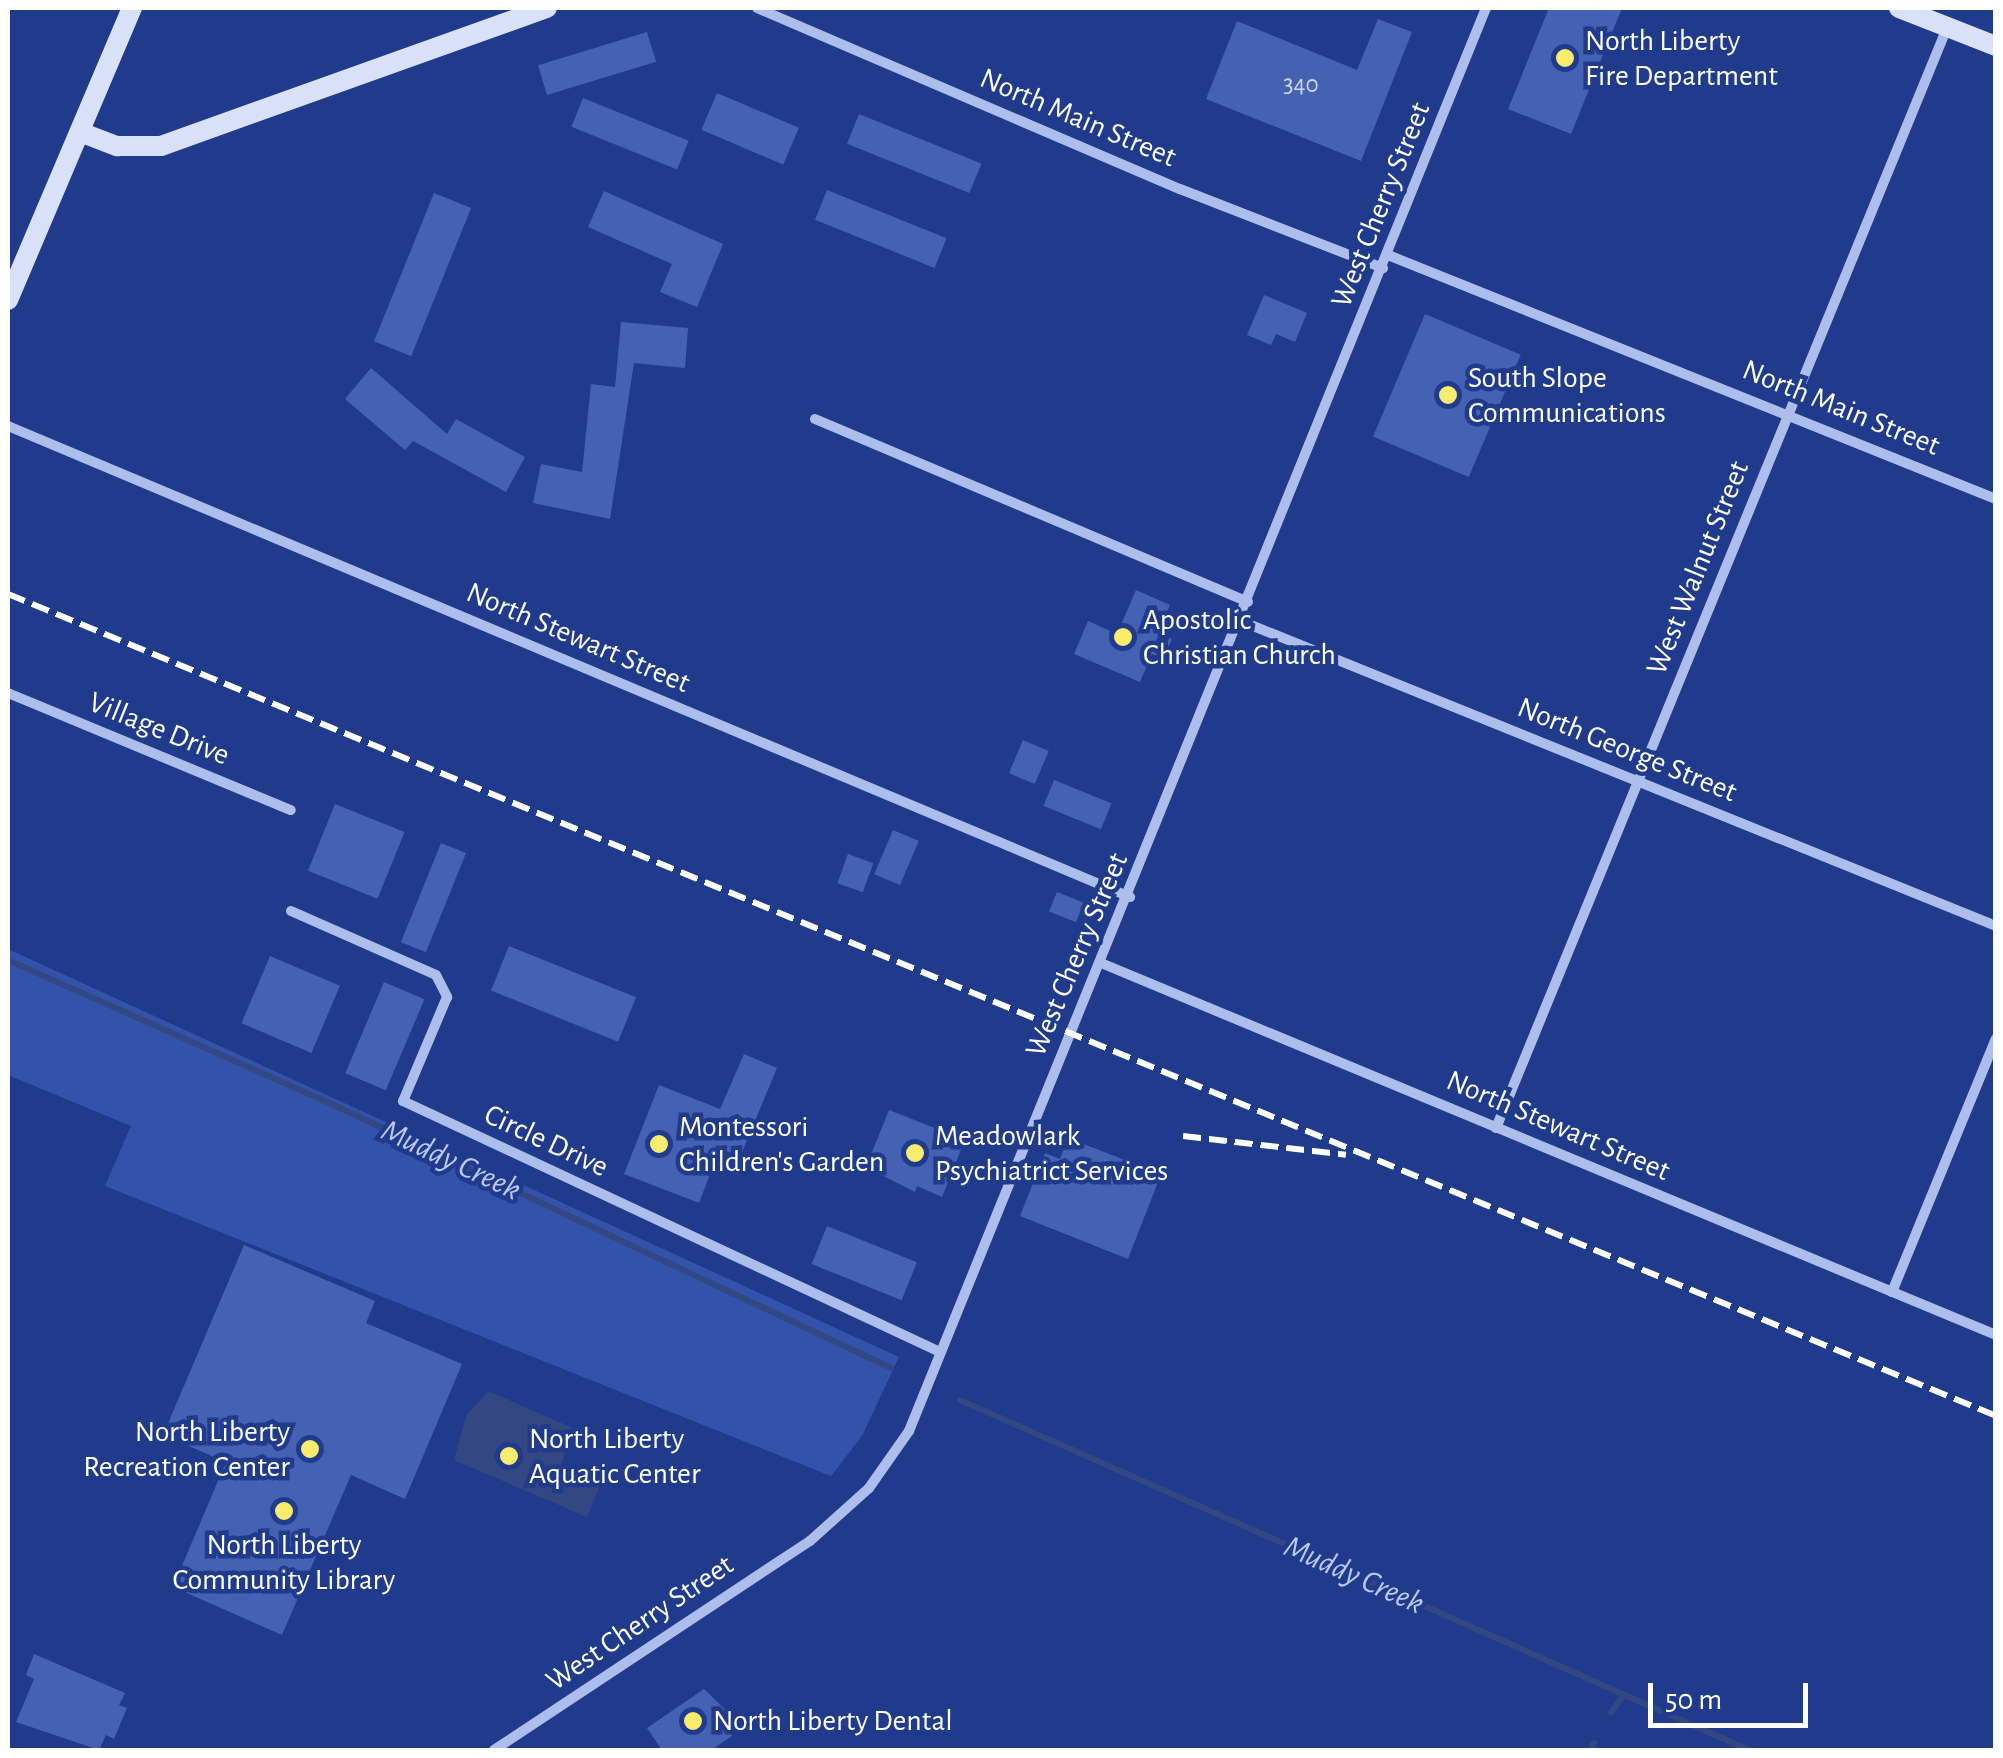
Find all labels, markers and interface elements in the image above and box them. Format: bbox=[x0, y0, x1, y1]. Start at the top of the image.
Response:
place label: North Liberty Fire Department bbox=[1585, 23, 1778, 94]
marker: North Liberty Fire Department bbox=[1554, 47, 1576, 69]
street label: North Main Street bbox=[974, 60, 1182, 176]
house number: 340 bbox=[1283, 70, 1319, 100]
street label: West Cherry Street bbox=[1323, 97, 1439, 313]
street label: North Main Street bbox=[1737, 352, 1945, 464]
place label: South Slope Communications bbox=[1468, 360, 1666, 430]
marker: South Slope Communications bbox=[1437, 384, 1459, 406]
street label: West Walnut Street bbox=[1639, 456, 1757, 680]
street label: North Stewart Street bbox=[461, 575, 695, 701]
place label: Apostolic Christian Church bbox=[1143, 602, 1336, 672]
marker: Apostolic Christian Church bbox=[1112, 626, 1134, 648]
street label: Village Drive bbox=[83, 684, 235, 774]
street label: North George Street bbox=[1512, 690, 1742, 810]
street label: West Cherry Street bbox=[1018, 848, 1136, 1062]
street label: North Stewart Street bbox=[1441, 1063, 1675, 1189]
street label: Circle Drive bbox=[478, 1097, 614, 1185]
place label: Montessori Children's Garden bbox=[679, 1109, 884, 1180]
water label: Muddy Creek bbox=[375, 1111, 527, 1209]
place label: Meadowlark Psychiatrict Services bbox=[935, 1118, 1168, 1188]
marker: Montessori Children's Garden bbox=[648, 1133, 670, 1155]
marker: Meadowlark Psychiatrict Services bbox=[904, 1142, 926, 1164]
place label: North Liberty Recreation Center bbox=[83, 1414, 290, 1484]
place label: North Liberty Aquatic Center bbox=[529, 1421, 701, 1492]
marker: North Liberty Recreation Center bbox=[299, 1438, 321, 1460]
marker: North Liberty Aquatic Center bbox=[498, 1445, 520, 1467]
marker: North Liberty Community Library bbox=[273, 1500, 295, 1522]
place label: North Liberty Community Library bbox=[173, 1527, 395, 1598]
water label: Muddy Creek bbox=[1278, 1527, 1430, 1623]
street label: West Cherry Street bbox=[540, 1547, 740, 1699]
scale bar bbox=[1653, 1663, 1813, 1725]
text: 50 m bbox=[1665, 1685, 1722, 1715]
place label: North Liberty Dental bbox=[713, 1703, 953, 1739]
marker: North Liberty Dental bbox=[682, 1710, 704, 1732]

